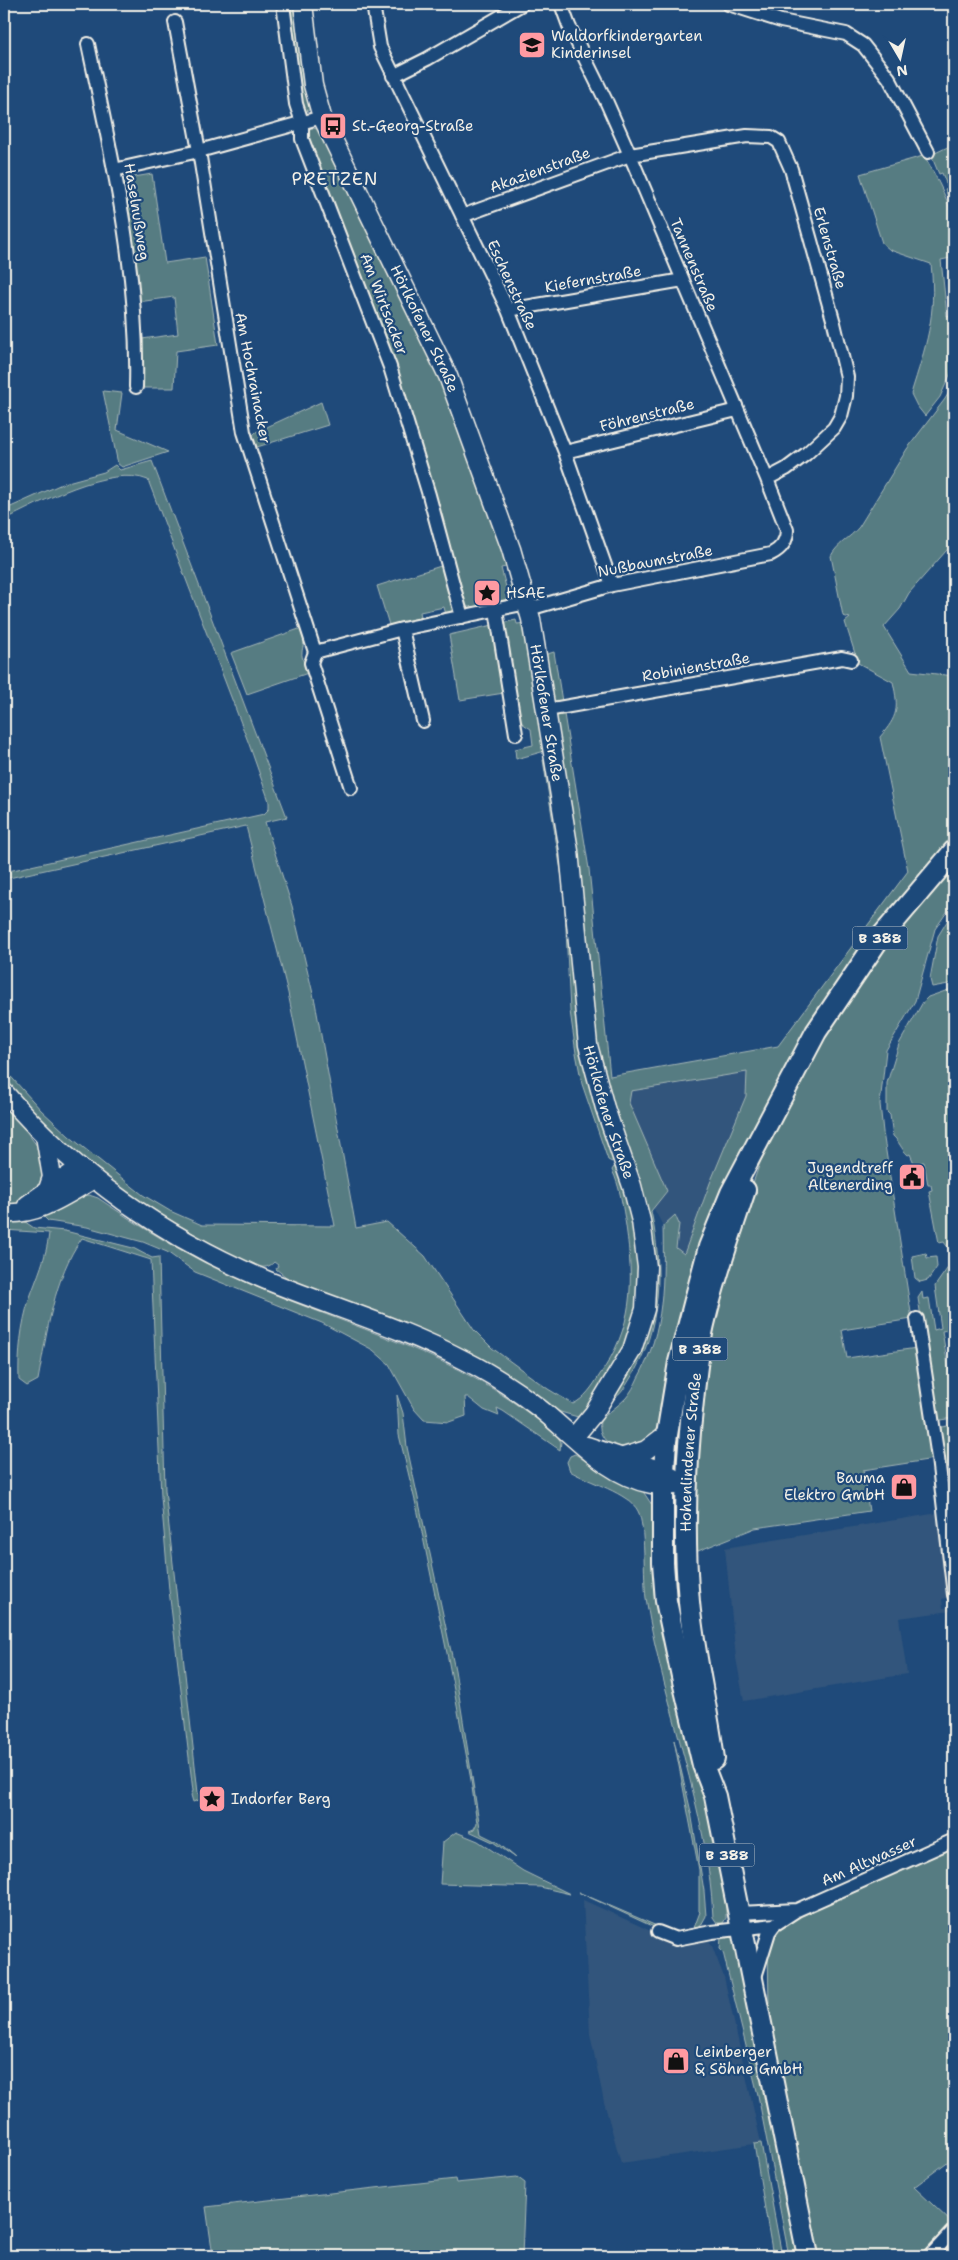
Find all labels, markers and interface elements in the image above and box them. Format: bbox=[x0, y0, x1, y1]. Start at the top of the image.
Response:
place label: Waldorfkindergarten Kinderinsel bbox=[551, 26, 702, 63]
school or university icon: Waldorfkindergarten Kinderinsel bbox=[517, 30, 547, 60]
north arrow bbox=[876, 32, 926, 82]
text: N bbox=[895, 61, 909, 81]
bus stop icon: St.-Georg-Straße bbox=[318, 111, 348, 141]
place label: St.-Georg-Straße bbox=[352, 116, 473, 136]
street label: Akazienstraße bbox=[487, 143, 593, 197]
street label: Haselnußweg bbox=[119, 162, 155, 262]
district label: PRETZEN bbox=[291, 167, 379, 191]
street label: Erlenstraße bbox=[809, 205, 851, 291]
street label: Tannenstraße bbox=[665, 215, 723, 315]
street label: Eschenstraße bbox=[482, 237, 542, 333]
street label: Am Wirtsacker bbox=[355, 250, 413, 358]
street label: Hörlkofener Straße bbox=[385, 261, 463, 395]
street label: Kiefernstraße bbox=[543, 261, 643, 297]
street label: Am Hochrainacker bbox=[230, 311, 276, 445]
street label: Föhrenstraße bbox=[598, 394, 696, 436]
street label: Nußbaumstraße bbox=[596, 540, 714, 582]
place icon: HSAE bbox=[472, 578, 502, 608]
place label: HSAE bbox=[506, 583, 545, 603]
street label: Hörlkofener Straße bbox=[525, 643, 568, 783]
street label: Robinienstraße bbox=[640, 648, 752, 686]
road number: B 388 bbox=[852, 926, 908, 950]
street label: Hörlkofener Straße bbox=[578, 1043, 639, 1182]
place label: Jugendtreff Altenerding bbox=[807, 1158, 894, 1195]
public building icon: Jugendtreff Altenerding bbox=[897, 1162, 927, 1192]
road number: B 388 bbox=[672, 1338, 728, 1360]
street label: Hohenlindener Straße bbox=[676, 1371, 706, 1532]
place label: Bauma Elektro GmbH bbox=[784, 1468, 886, 1505]
shop icon: Bauma Elektro GmbH bbox=[889, 1472, 919, 1502]
place icon: Indorfer Berg bbox=[197, 1784, 227, 1814]
place label: Indorfer Berg bbox=[231, 1789, 331, 1809]
street label: Am Altwasser bbox=[818, 1831, 920, 1891]
road number: B 388 bbox=[700, 1844, 754, 1866]
place label: Leinberger & Söhne GmbH bbox=[695, 2042, 803, 2079]
shop icon: Leinberger & Söhne GmbH bbox=[661, 2046, 691, 2076]

